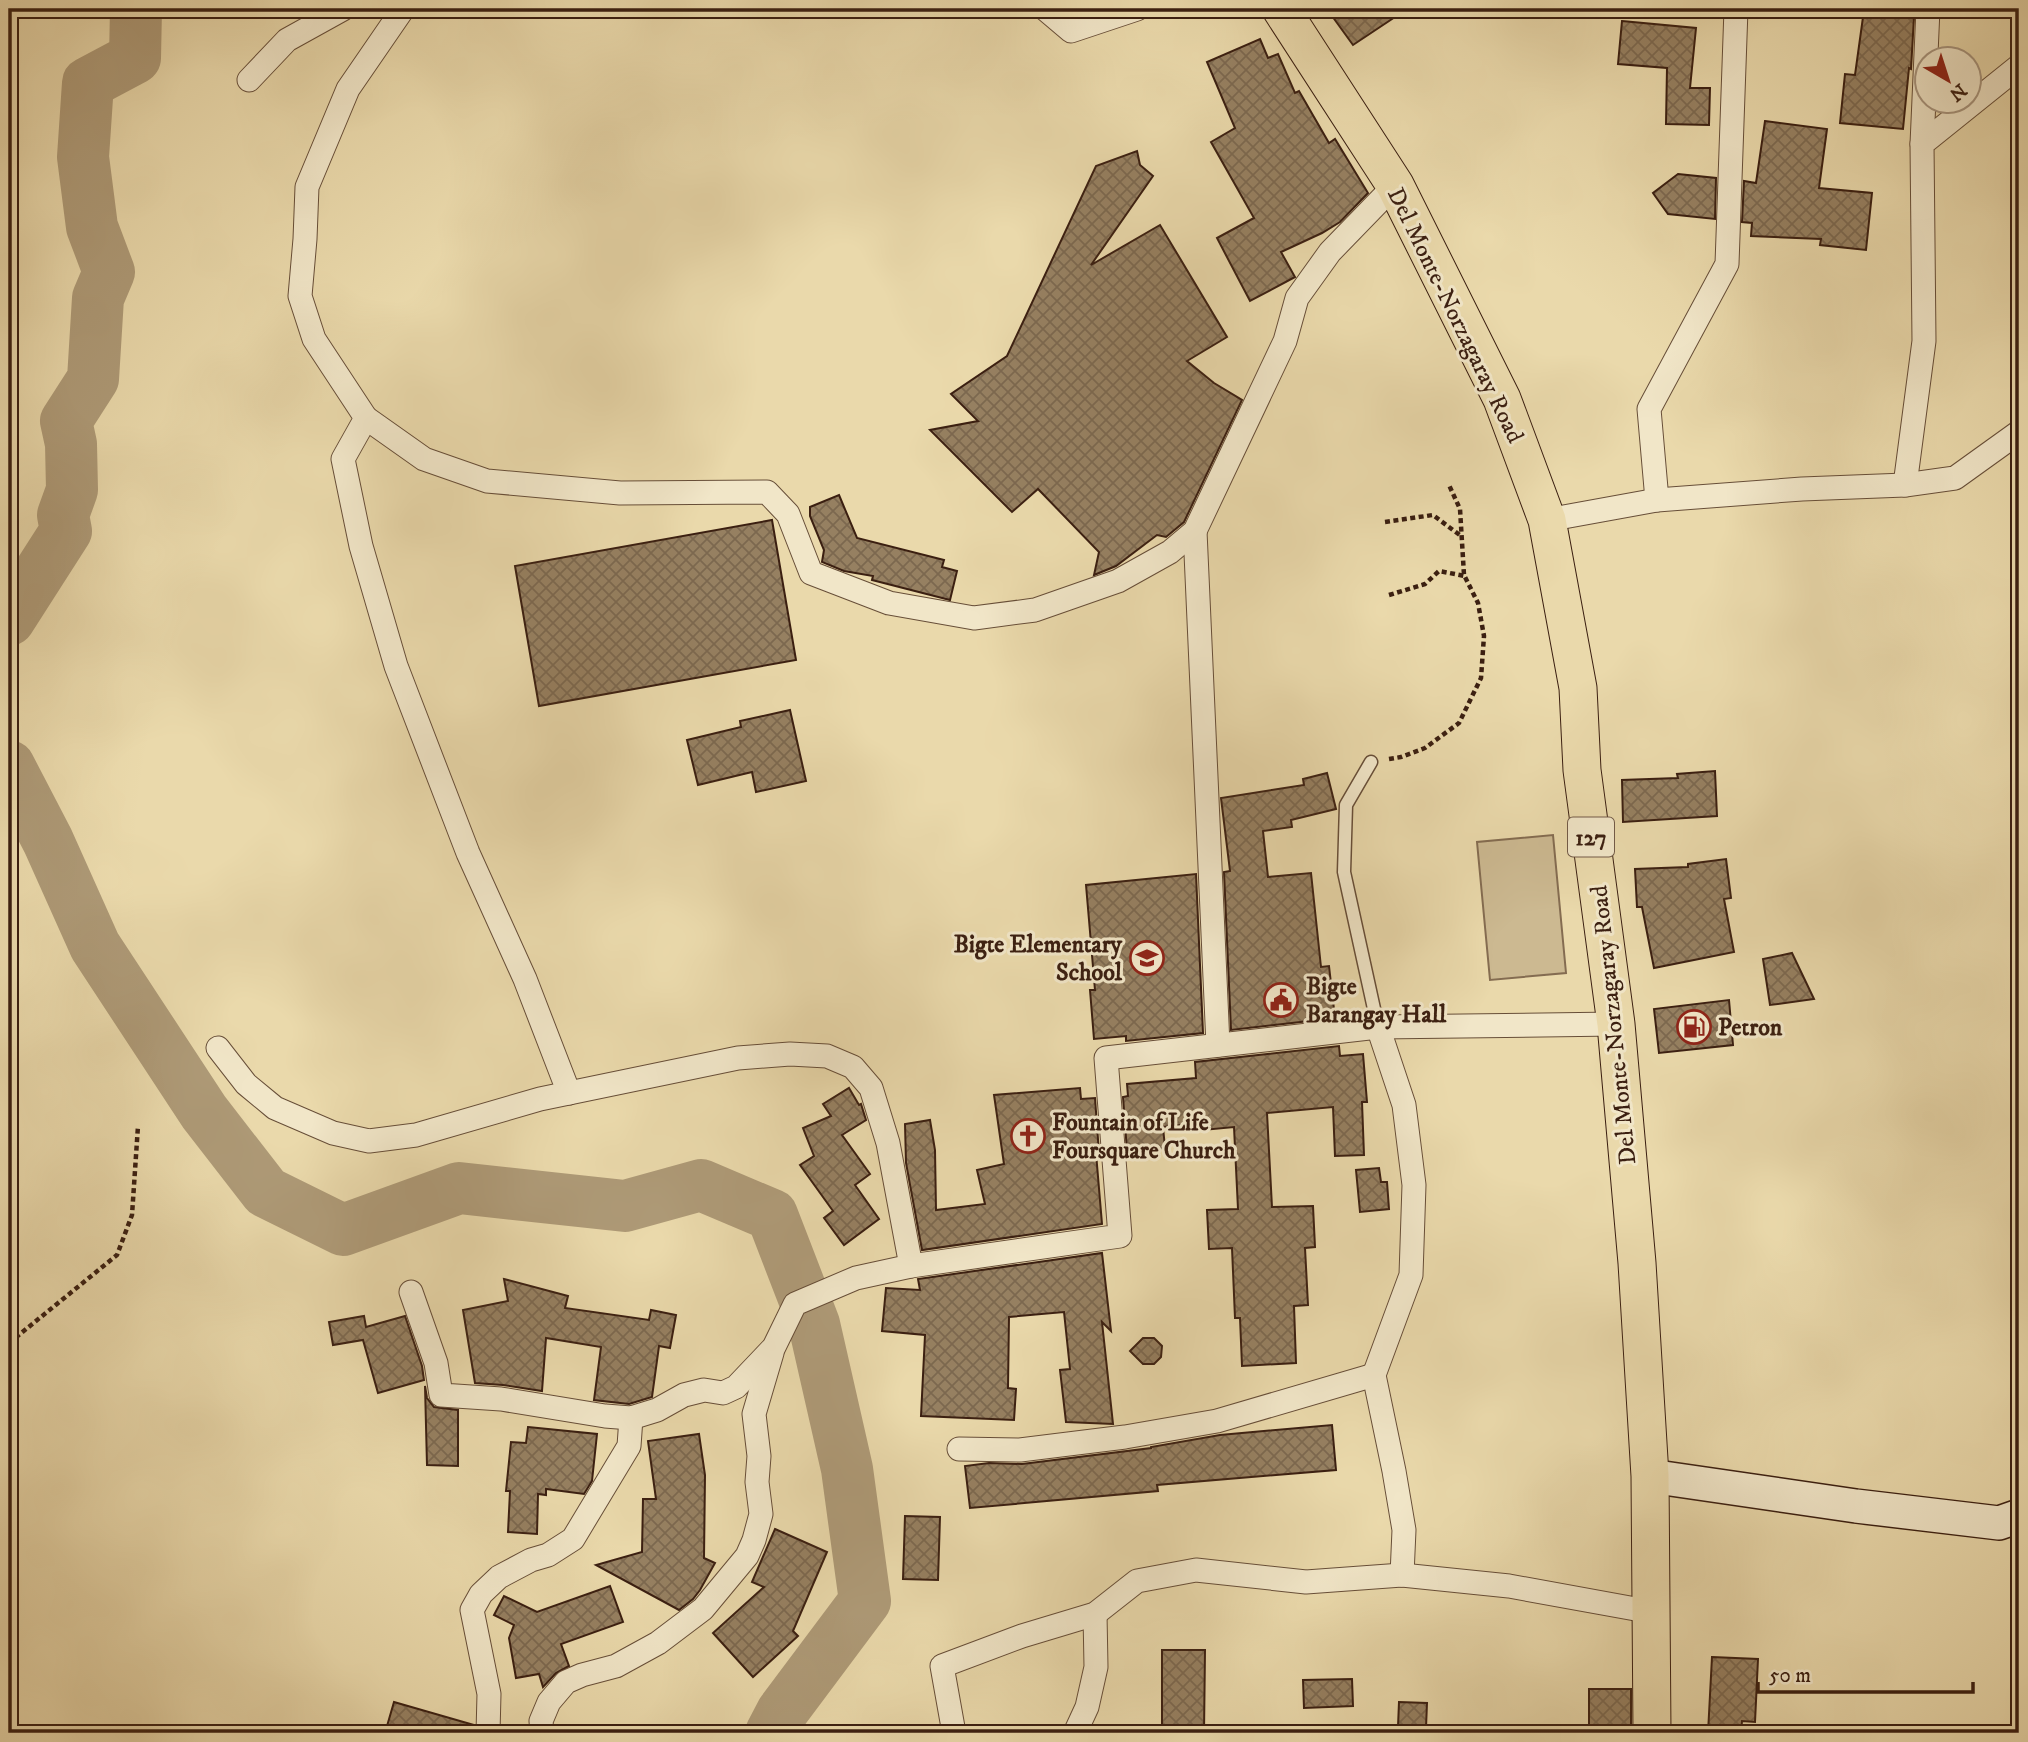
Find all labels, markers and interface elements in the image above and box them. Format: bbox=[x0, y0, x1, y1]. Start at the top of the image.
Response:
north arrow bbox=[1912, 46, 1982, 116]
text: N bbox=[1944, 78, 1971, 106]
street label: Del Monte-Norzagaray Road bbox=[1380, 183, 1530, 448]
road number: 127 bbox=[1568, 818, 1614, 856]
street label: Del Monte-Norzagaray Road bbox=[1584, 884, 1644, 1166]
place label: Bigte Elementary School bbox=[954, 930, 1123, 988]
school or university icon: Bigte Elementary School bbox=[1128, 939, 1166, 977]
place label: Bigte Barangay Hall bbox=[1306, 972, 1447, 1030]
public building icon: Bigte Barangay Hall bbox=[1262, 981, 1300, 1019]
fuel station icon: Petron bbox=[1675, 1008, 1713, 1046]
place label: Petron bbox=[1718, 1013, 1783, 1043]
place label: Fountain of Life Foursquare Church bbox=[1052, 1108, 1236, 1166]
church icon: Fountain of Life Foursquare Church bbox=[1009, 1117, 1047, 1155]
scale bar bbox=[1758, 1651, 1974, 1695]
text: 50 m bbox=[1769, 1663, 1811, 1689]

